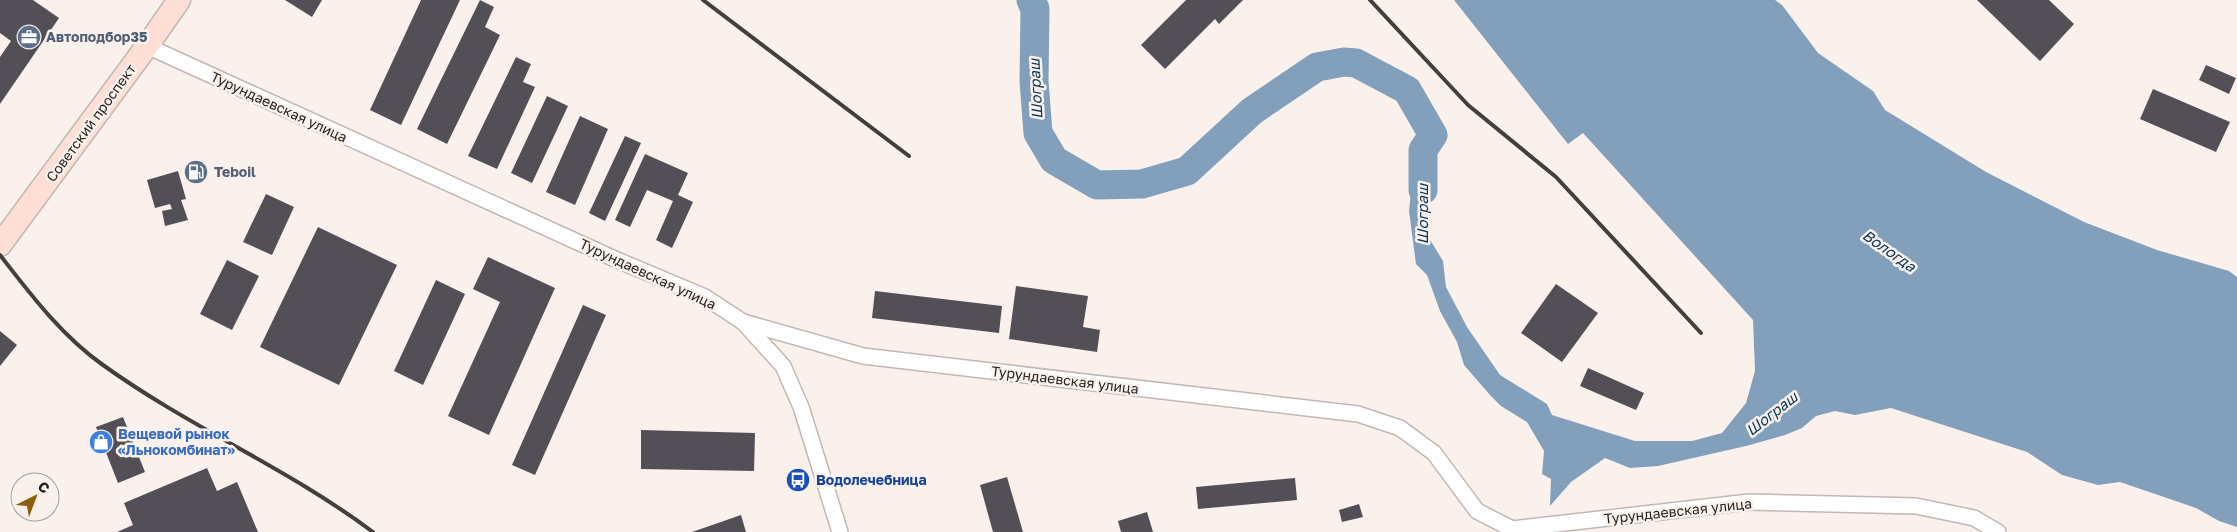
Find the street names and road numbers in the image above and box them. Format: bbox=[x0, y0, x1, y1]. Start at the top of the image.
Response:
street label: Советский проспект bbox=[42, 60, 139, 185]
street label: Турундаевская улица bbox=[208, 67, 350, 146]
street label: Турундаевская улица bbox=[577, 234, 719, 313]
street label: Турундаевская улица bbox=[990, 362, 1140, 397]
street label: Турундаевская улица bbox=[1603, 494, 1753, 527]

